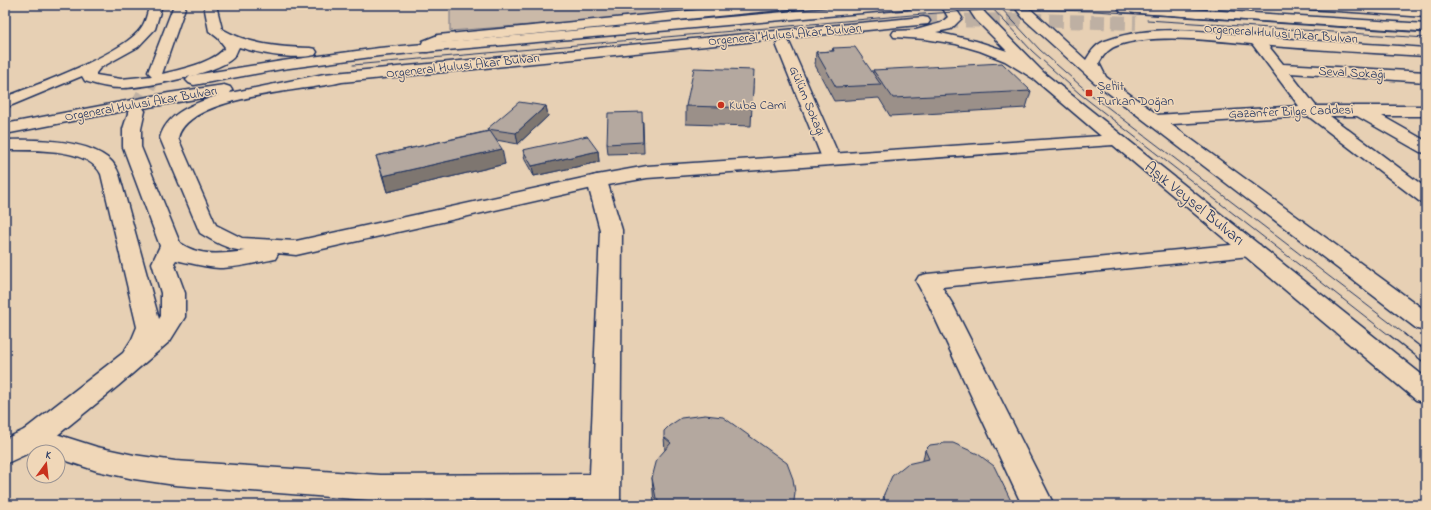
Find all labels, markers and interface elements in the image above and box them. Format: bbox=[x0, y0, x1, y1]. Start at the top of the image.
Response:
street label: Orgeneral Hulusi Akar Bulvarı bbox=[707, 19, 863, 52]
street label: Orgeneral Hulusi Akar Bulvarı bbox=[1203, 19, 1359, 50]
street label: Orgeneral Hulusi Akar Bulvarı bbox=[385, 48, 541, 85]
street label: Seval Sokağı bbox=[1318, 62, 1386, 85]
street label: Gülüm Sokağı bbox=[783, 63, 830, 139]
place label: Şehit Furkan Doğan bbox=[1096, 77, 1174, 112]
street label: Orgeneral Hulusi Akar Bulvarı bbox=[63, 81, 219, 128]
marker: Şehit Furkan Doğan bbox=[1084, 88, 1094, 98]
place label: Kuba Cami bbox=[729, 96, 786, 115]
marker: Kuba Cami bbox=[716, 100, 726, 110]
street label: Gazanfer Bilge Caddesi bbox=[1228, 100, 1354, 125]
street label: Aşık Veysel Bulvarı bbox=[1139, 156, 1249, 252]
north arrow bbox=[26, 444, 66, 484]
text: K bbox=[44, 447, 54, 464]

